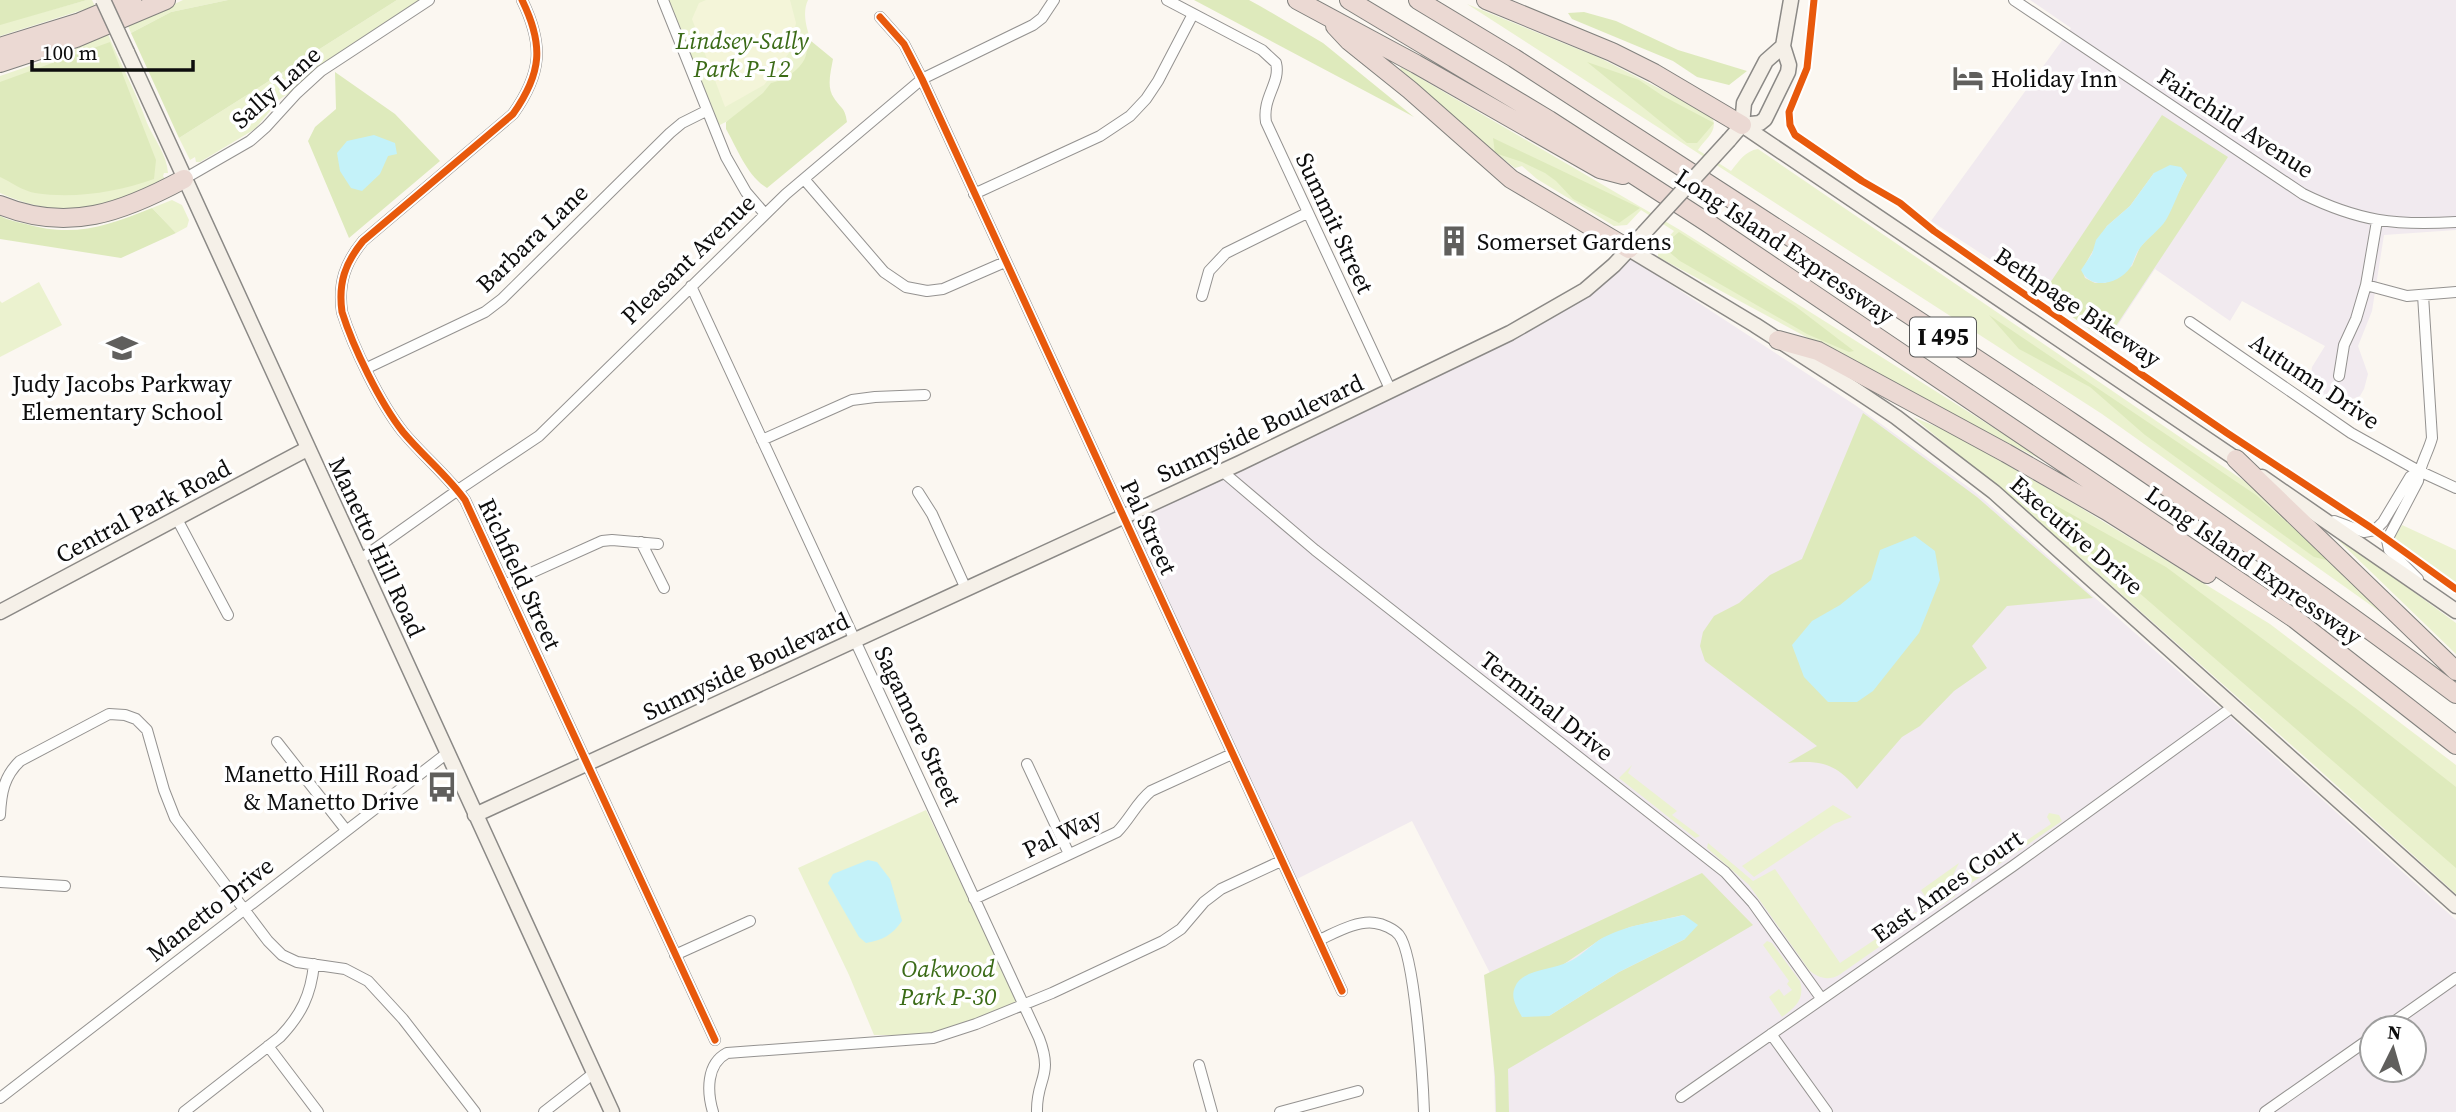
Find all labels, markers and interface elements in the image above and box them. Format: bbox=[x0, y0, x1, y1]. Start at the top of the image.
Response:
park label: Lindsey-Sally Park P-12 bbox=[674, 24, 809, 85]
scale bar bbox=[32, 28, 192, 72]
text: 100 m bbox=[42, 38, 97, 67]
street label: Sally Lane bbox=[224, 38, 328, 136]
street label: Fairchild Avenue bbox=[2151, 60, 2321, 186]
hotel icon: Holiday Inn bbox=[1951, 61, 1985, 95]
place label: Holiday Inn bbox=[1991, 62, 2118, 95]
street label: Summit Street bbox=[1288, 147, 1382, 299]
street label: Long Island Expressway bbox=[1669, 160, 1901, 332]
street label: Barbara Lane bbox=[469, 176, 595, 300]
street label: Pleasant Avenue bbox=[614, 186, 762, 332]
building icon: Somerset Gardens bbox=[1437, 224, 1471, 258]
place label: Somerset Gardens bbox=[1477, 225, 1671, 258]
street label: Bethpage Bikeway bbox=[1988, 239, 2168, 375]
road number: I 495 bbox=[1910, 318, 1976, 356]
street label: Autumn Drive bbox=[2243, 325, 2387, 437]
school or university icon: Judy Jacobs Parkway Elementary School bbox=[105, 331, 139, 365]
street label: Sunnyside Boulevard bbox=[1152, 366, 1369, 490]
place label: Judy Jacobs Parkway Elementary School bbox=[11, 367, 233, 428]
street label: Central Park Road bbox=[50, 451, 237, 571]
street label: Manetto Hill Road bbox=[321, 452, 433, 643]
street label: Executive Drive bbox=[2003, 468, 2151, 602]
street label: Pal Street bbox=[1113, 474, 1185, 580]
street label: Long Island Expressway bbox=[2139, 478, 2369, 653]
street label: Richfield Street bbox=[470, 493, 570, 655]
street label: Sunnyside Boulevard bbox=[638, 604, 855, 728]
street label: Sagamore Street bbox=[867, 641, 970, 811]
street label: Terminal Drive bbox=[1473, 643, 1621, 769]
place label: Manetto Hill Road & Manetto Drive bbox=[224, 757, 419, 818]
bus stop icon: Manetto Hill Road & Manetto Drive bbox=[425, 770, 459, 804]
street label: Pal Way bbox=[1017, 799, 1108, 866]
street label: East Ames Court bbox=[1865, 822, 2029, 950]
street label: Manetto Drive bbox=[140, 849, 280, 969]
park label: Oakwood Park P-30 bbox=[898, 952, 997, 1013]
north arrow bbox=[2358, 1014, 2428, 1084]
text: N bbox=[2386, 1019, 2403, 1046]

